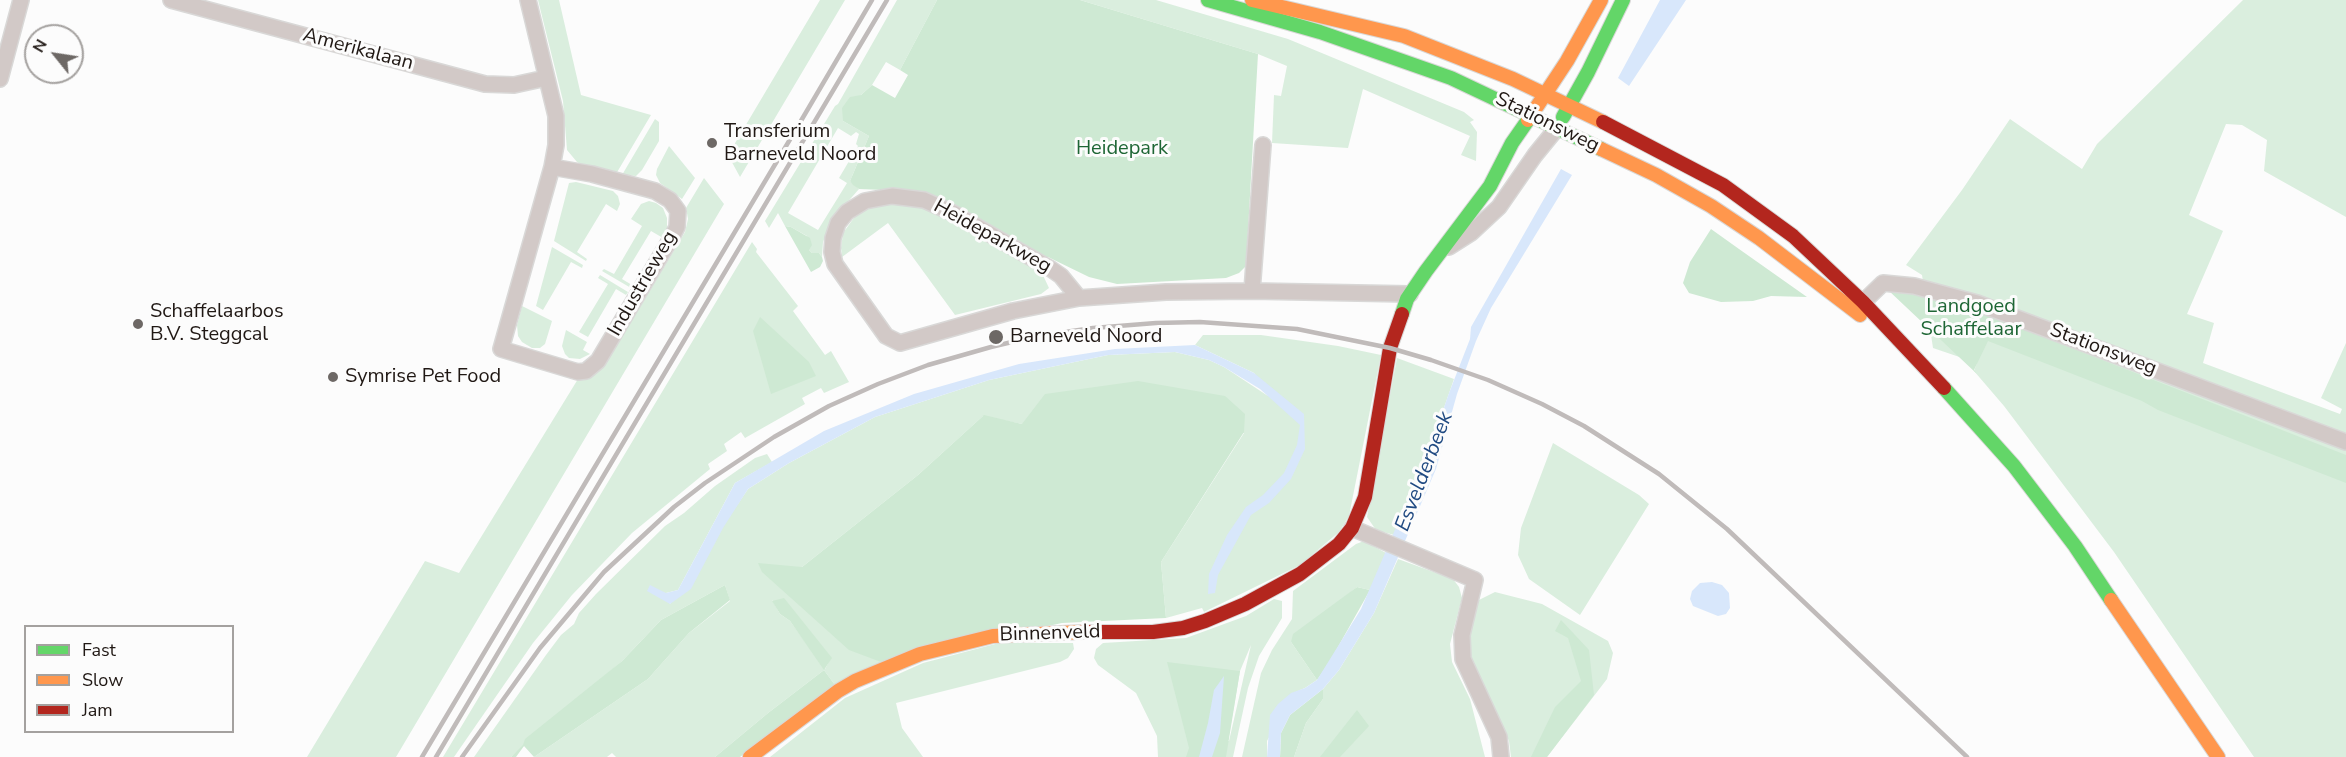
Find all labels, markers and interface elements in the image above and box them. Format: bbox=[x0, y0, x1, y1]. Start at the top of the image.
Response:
north arrow bbox=[24, 24, 84, 84]
street label: Amerikalaan bbox=[300, 24, 416, 76]
text: N bbox=[28, 35, 53, 57]
street label: Stationsweg bbox=[1491, 88, 1603, 158]
place label: Transferium Barneveld Noord bbox=[724, 120, 876, 167]
marker: Transferium Barneveld Noord bbox=[705, 136, 719, 150]
park label: Heidepark bbox=[1076, 137, 1168, 161]
street label: Heideparkweg bbox=[929, 195, 1055, 279]
street label: Industrieweg bbox=[603, 227, 683, 341]
park label: Landgoed Schaffelaar bbox=[1920, 295, 2022, 342]
place label: Schaffelaarbos B.V. Steggcal bbox=[150, 300, 284, 347]
marker: Schaffelaarbos B.V. Steggcal bbox=[131, 317, 145, 331]
street label: Stationsweg bbox=[2046, 319, 2160, 381]
place label: Barneveld Noord bbox=[1010, 325, 1162, 349]
marker: Barneveld Noord bbox=[987, 328, 1005, 346]
place label: Symrise Pet Food bbox=[345, 365, 501, 389]
marker: Symrise Pet Food bbox=[326, 370, 340, 384]
water label: Esvelderbeek bbox=[1391, 409, 1459, 535]
street label: Binnenveld bbox=[999, 620, 1101, 648]
legend bbox=[24, 625, 234, 733]
text: Fast bbox=[82, 638, 116, 662]
text: Slow bbox=[82, 668, 123, 692]
text: Jam bbox=[82, 698, 113, 722]

